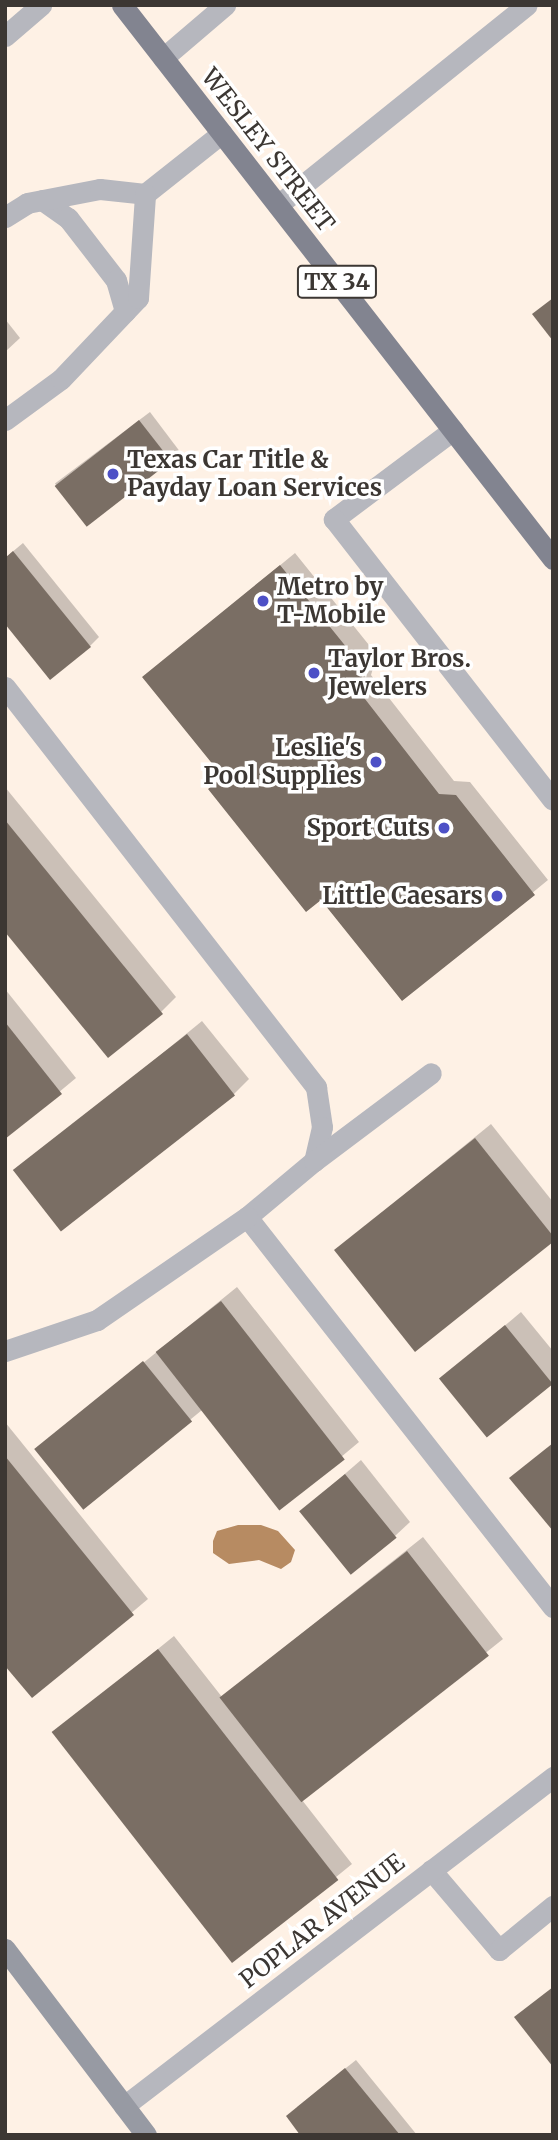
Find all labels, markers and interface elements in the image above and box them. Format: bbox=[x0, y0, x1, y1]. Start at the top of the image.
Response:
street label: WESLEY STREET bbox=[195, 63, 341, 237]
road number: TX 34 bbox=[297, 262, 377, 302]
place label: Texas Car Title & Payday Loan Services bbox=[127, 446, 382, 502]
marker: Texas Car Title & Payday Loan Services bbox=[105, 466, 121, 482]
place label: Metro by T-Mobile bbox=[277, 573, 386, 629]
marker: Metro by T-Mobile bbox=[255, 593, 271, 609]
place label: Taylor Bros. Jewelers bbox=[328, 645, 471, 701]
marker: Taylor Bros. Jewelers bbox=[306, 665, 322, 681]
place label: Leslie's Pool Supplies bbox=[203, 734, 362, 790]
marker: Leslie's Pool Supplies bbox=[368, 754, 384, 770]
place label: Sport Cuts bbox=[307, 814, 430, 842]
marker: Sport Cuts bbox=[436, 820, 452, 836]
place label: Little Caesars bbox=[322, 882, 483, 910]
marker: Little Caesars bbox=[489, 888, 505, 904]
street label: POPLAR AVENUE bbox=[234, 1848, 410, 1994]

